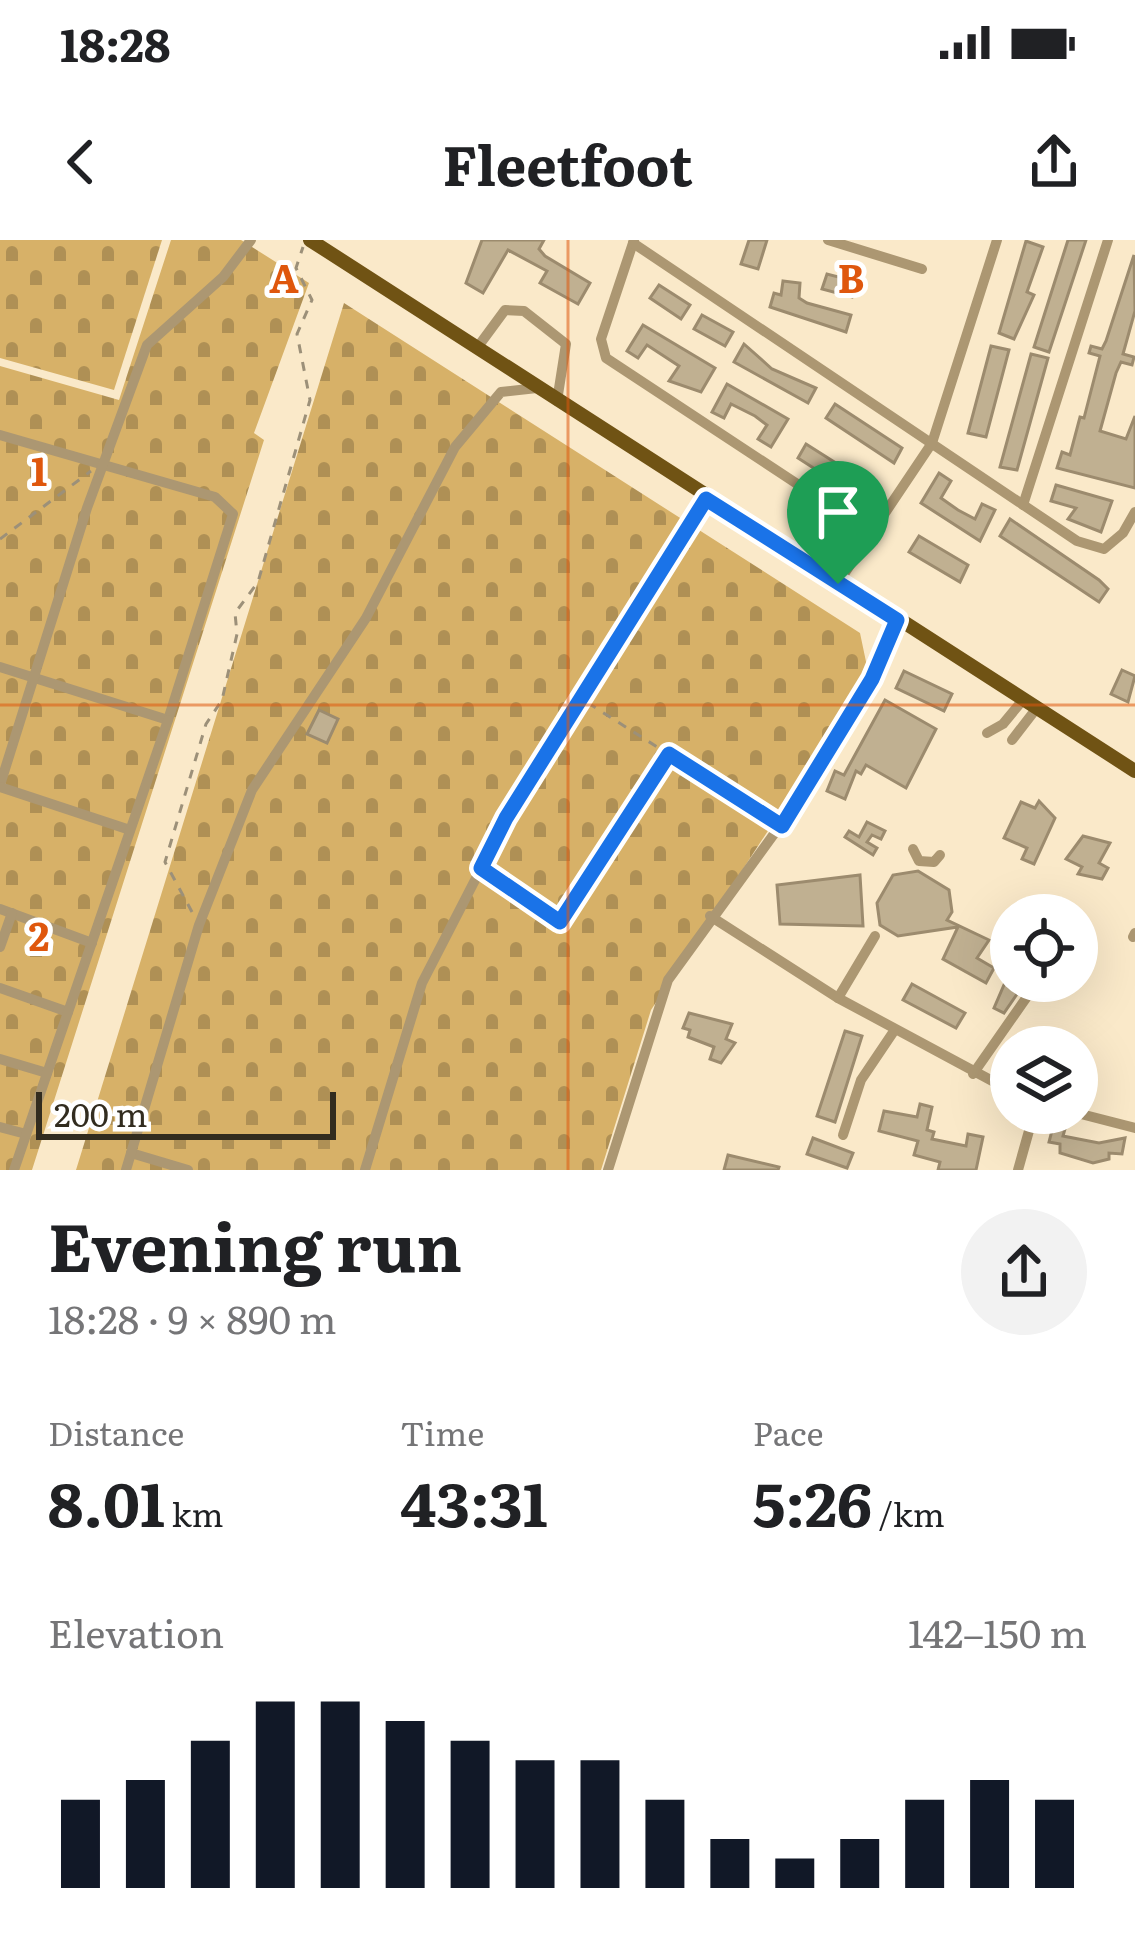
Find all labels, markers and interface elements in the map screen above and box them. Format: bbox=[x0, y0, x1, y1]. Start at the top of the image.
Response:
text: 18:28 bbox=[60, 9, 170, 76]
text: Fleetfoot bbox=[442, 122, 693, 203]
icon: back bbox=[48, 129, 114, 195]
icon: share bbox=[1021, 129, 1087, 195]
text: A bbox=[269, 247, 299, 305]
text: B bbox=[838, 247, 864, 305]
text: 1 bbox=[31, 440, 47, 498]
pin bbox=[787, 461, 889, 584]
icon: arrive bbox=[805, 479, 871, 545]
map controls bbox=[990, 894, 1098, 1134]
button: locate bbox=[990, 894, 1098, 1002]
text: 2 bbox=[29, 905, 49, 963]
button: layers bbox=[990, 1026, 1098, 1134]
scale bar bbox=[36, 1086, 336, 1139]
text: 200 m bbox=[54, 1088, 148, 1137]
text: Evening run bbox=[48, 1194, 462, 1292]
button: share bbox=[961, 1209, 1087, 1335]
text: 18:28 · 9 × 890 m bbox=[48, 1288, 337, 1346]
text: Distance bbox=[48, 1407, 184, 1456]
text: Time bbox=[400, 1407, 484, 1456]
text: Pace bbox=[753, 1407, 824, 1456]
text: 8.01 bbox=[48, 1456, 165, 1545]
text: 43:31 bbox=[400, 1456, 548, 1545]
text: 5:26 bbox=[753, 1456, 872, 1545]
text: km bbox=[165, 1488, 223, 1537]
text: /km bbox=[872, 1488, 945, 1537]
text: Elevation bbox=[48, 1602, 224, 1660]
text: 142–150 m bbox=[908, 1602, 1087, 1660]

